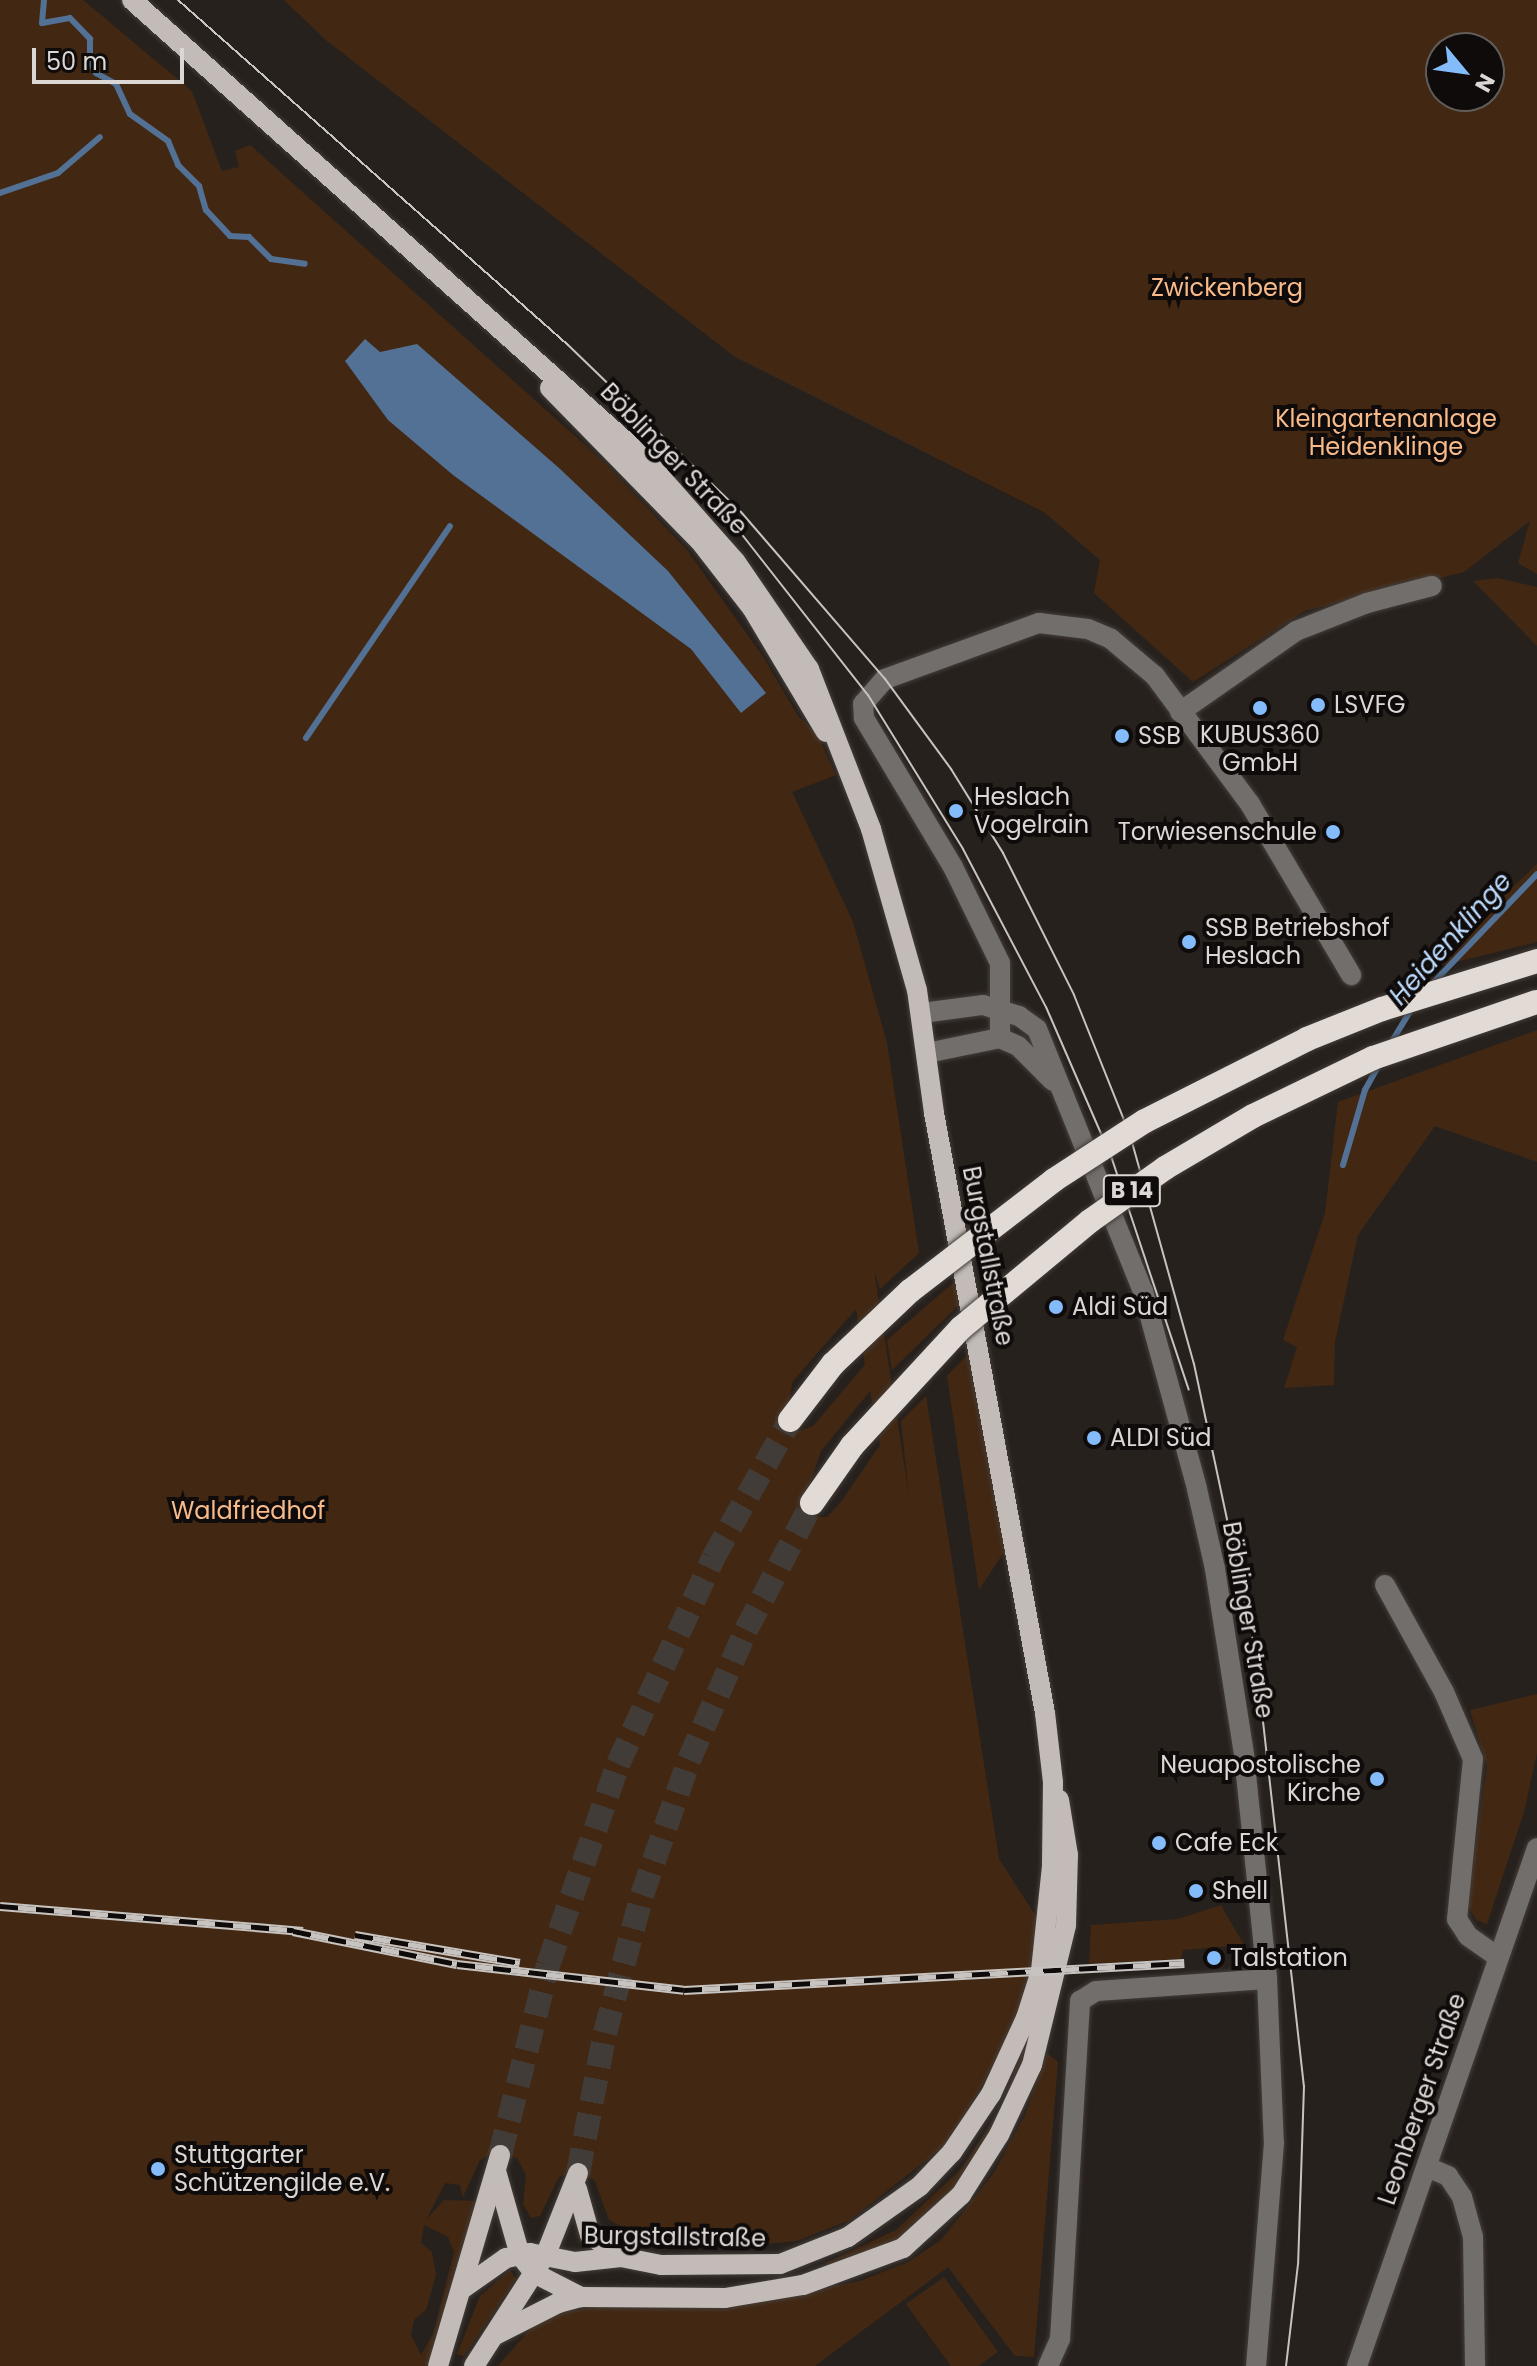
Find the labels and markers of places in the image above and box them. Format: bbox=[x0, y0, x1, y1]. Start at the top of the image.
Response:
place label: LSVFG bbox=[1334, 691, 1405, 719]
marker: LSVFG bbox=[1309, 696, 1327, 714]
marker: KUBUS360 GmbH bbox=[1251, 699, 1269, 717]
place label: KUBUS360 GmbH bbox=[1200, 721, 1320, 777]
place label: SSB bbox=[1138, 722, 1181, 750]
marker: SSB bbox=[1113, 727, 1131, 745]
place label: Heslach Vogelrain bbox=[974, 783, 1089, 839]
marker: Heslach Vogelrain bbox=[945, 800, 967, 822]
place label: Torwiesenschule bbox=[1118, 818, 1317, 846]
marker: Torwiesenschule bbox=[1324, 823, 1342, 841]
place label: SSB Betriebshof Heslach bbox=[1205, 914, 1390, 970]
marker: SSB Betriebshof Heslach bbox=[1180, 933, 1198, 951]
place label: Aldi Süd bbox=[1072, 1293, 1168, 1321]
marker: Aldi Süd bbox=[1047, 1298, 1065, 1316]
place label: ALDI Süd bbox=[1110, 1424, 1211, 1452]
marker: ALDI Süd bbox=[1085, 1429, 1103, 1447]
place label: Neuapostolische Kirche bbox=[1160, 1751, 1361, 1807]
marker: Neuapostolische Kirche bbox=[1368, 1770, 1386, 1788]
place label: Cafe Eck bbox=[1175, 1829, 1278, 1857]
marker: Cafe Eck bbox=[1150, 1834, 1168, 1852]
place label: Shell bbox=[1212, 1877, 1268, 1905]
marker: Shell bbox=[1187, 1882, 1205, 1900]
place label: Talstation bbox=[1230, 1944, 1348, 1972]
marker: Talstation bbox=[1205, 1949, 1223, 1967]
place label: Stuttgarter Schützengilde e.V. bbox=[174, 2141, 390, 2197]
marker: Stuttgarter Schützengilde e.V. bbox=[149, 2160, 167, 2178]

